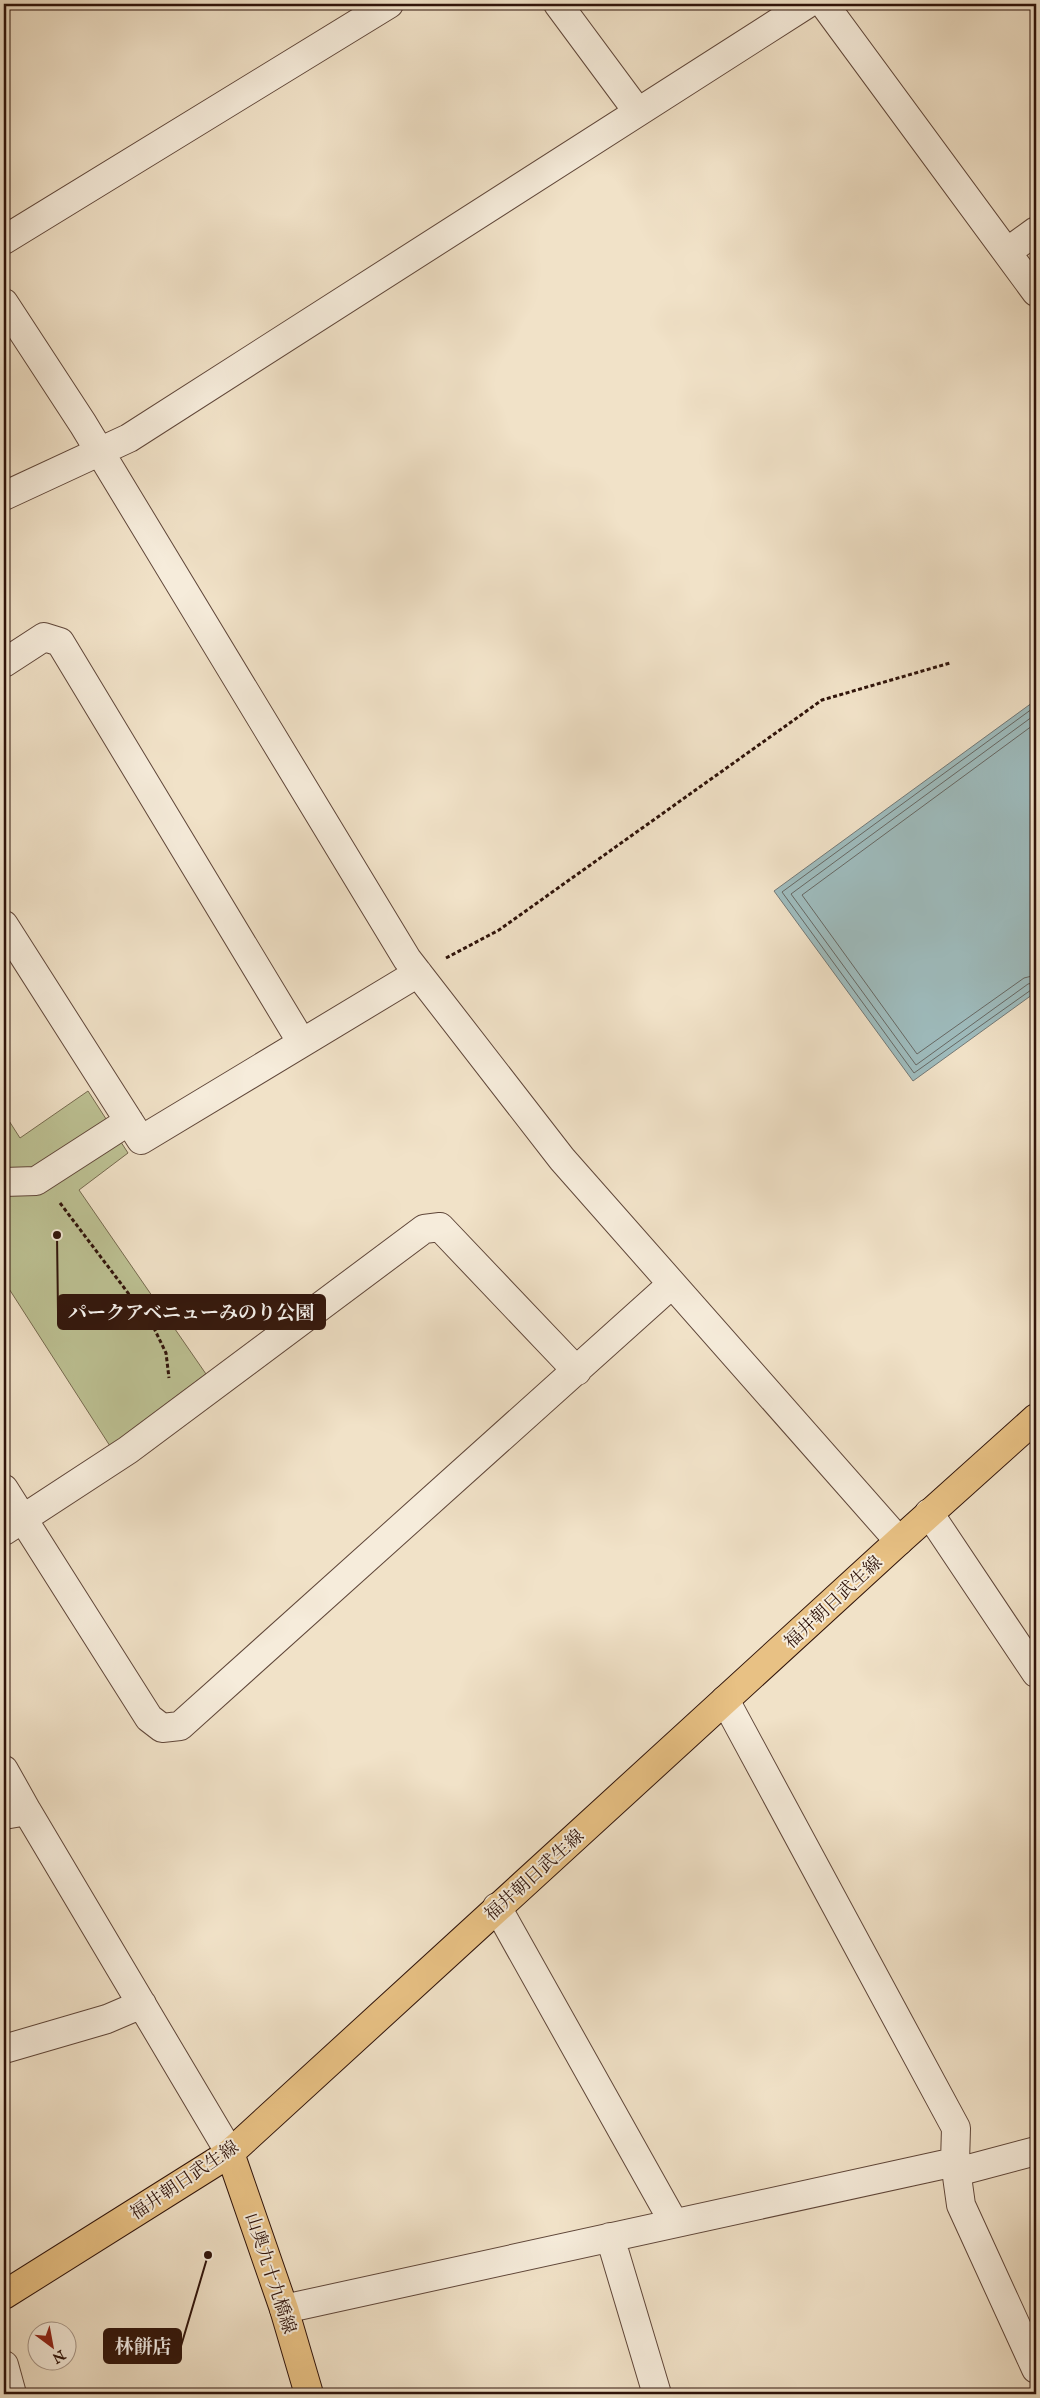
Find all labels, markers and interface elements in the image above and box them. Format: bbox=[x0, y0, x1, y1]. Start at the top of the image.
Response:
callout: パークアベニューみのり公園 bbox=[58, 1295, 325, 1329]
text: パークアベニューみのり公園 bbox=[68, 1302, 314, 1326]
street label: 福井朝日武生線 bbox=[780, 1552, 888, 1654]
street label: 福井朝日武生線 bbox=[480, 1825, 590, 1927]
street label: 福井朝日武生線 bbox=[126, 2136, 243, 2226]
street label: 山奥九十九橋線 bbox=[239, 2210, 300, 2337]
north arrow bbox=[28, 2320, 78, 2370]
callout: 林餅店 bbox=[104, 2329, 181, 2363]
text: 林餅店 bbox=[114, 2336, 172, 2360]
text: N bbox=[48, 2345, 69, 2367]

